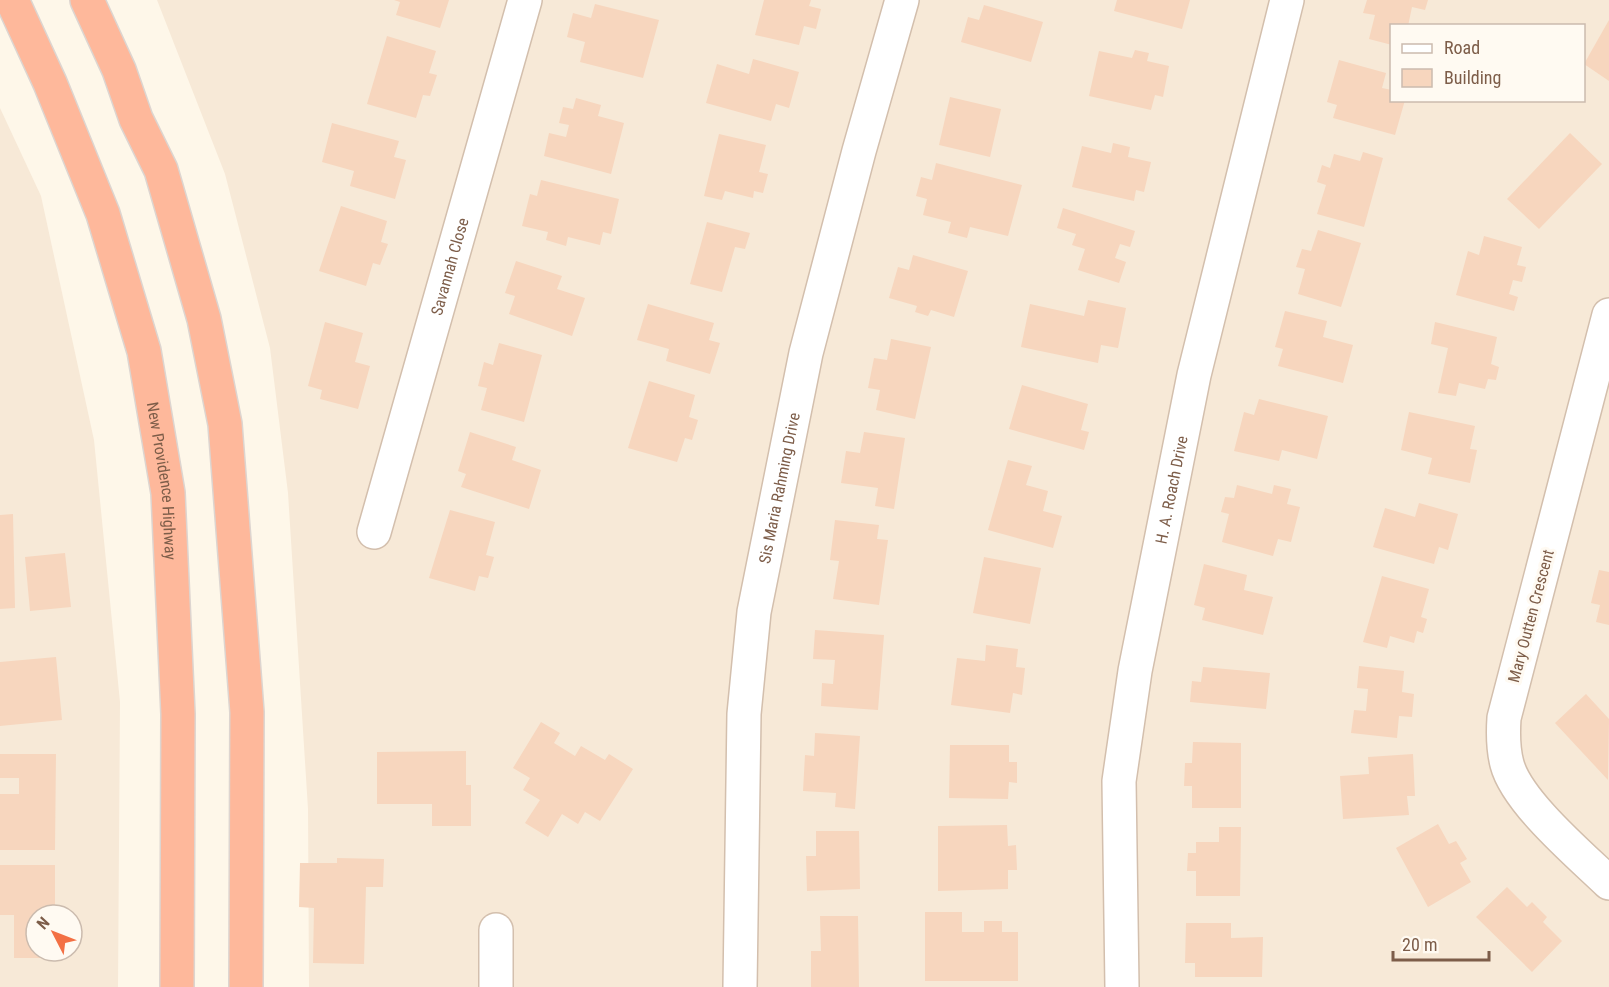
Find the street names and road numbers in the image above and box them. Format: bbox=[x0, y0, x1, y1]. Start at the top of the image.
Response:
street label: Savannah Close bbox=[427, 216, 472, 317]
street label: New Providence Highway bbox=[143, 401, 181, 561]
street label: Sis Maria Rahming Drive bbox=[754, 411, 803, 565]
street label: H. A. Roach Drive bbox=[1151, 434, 1191, 545]
street label: Mary Outten Crescent bbox=[1504, 547, 1558, 685]

